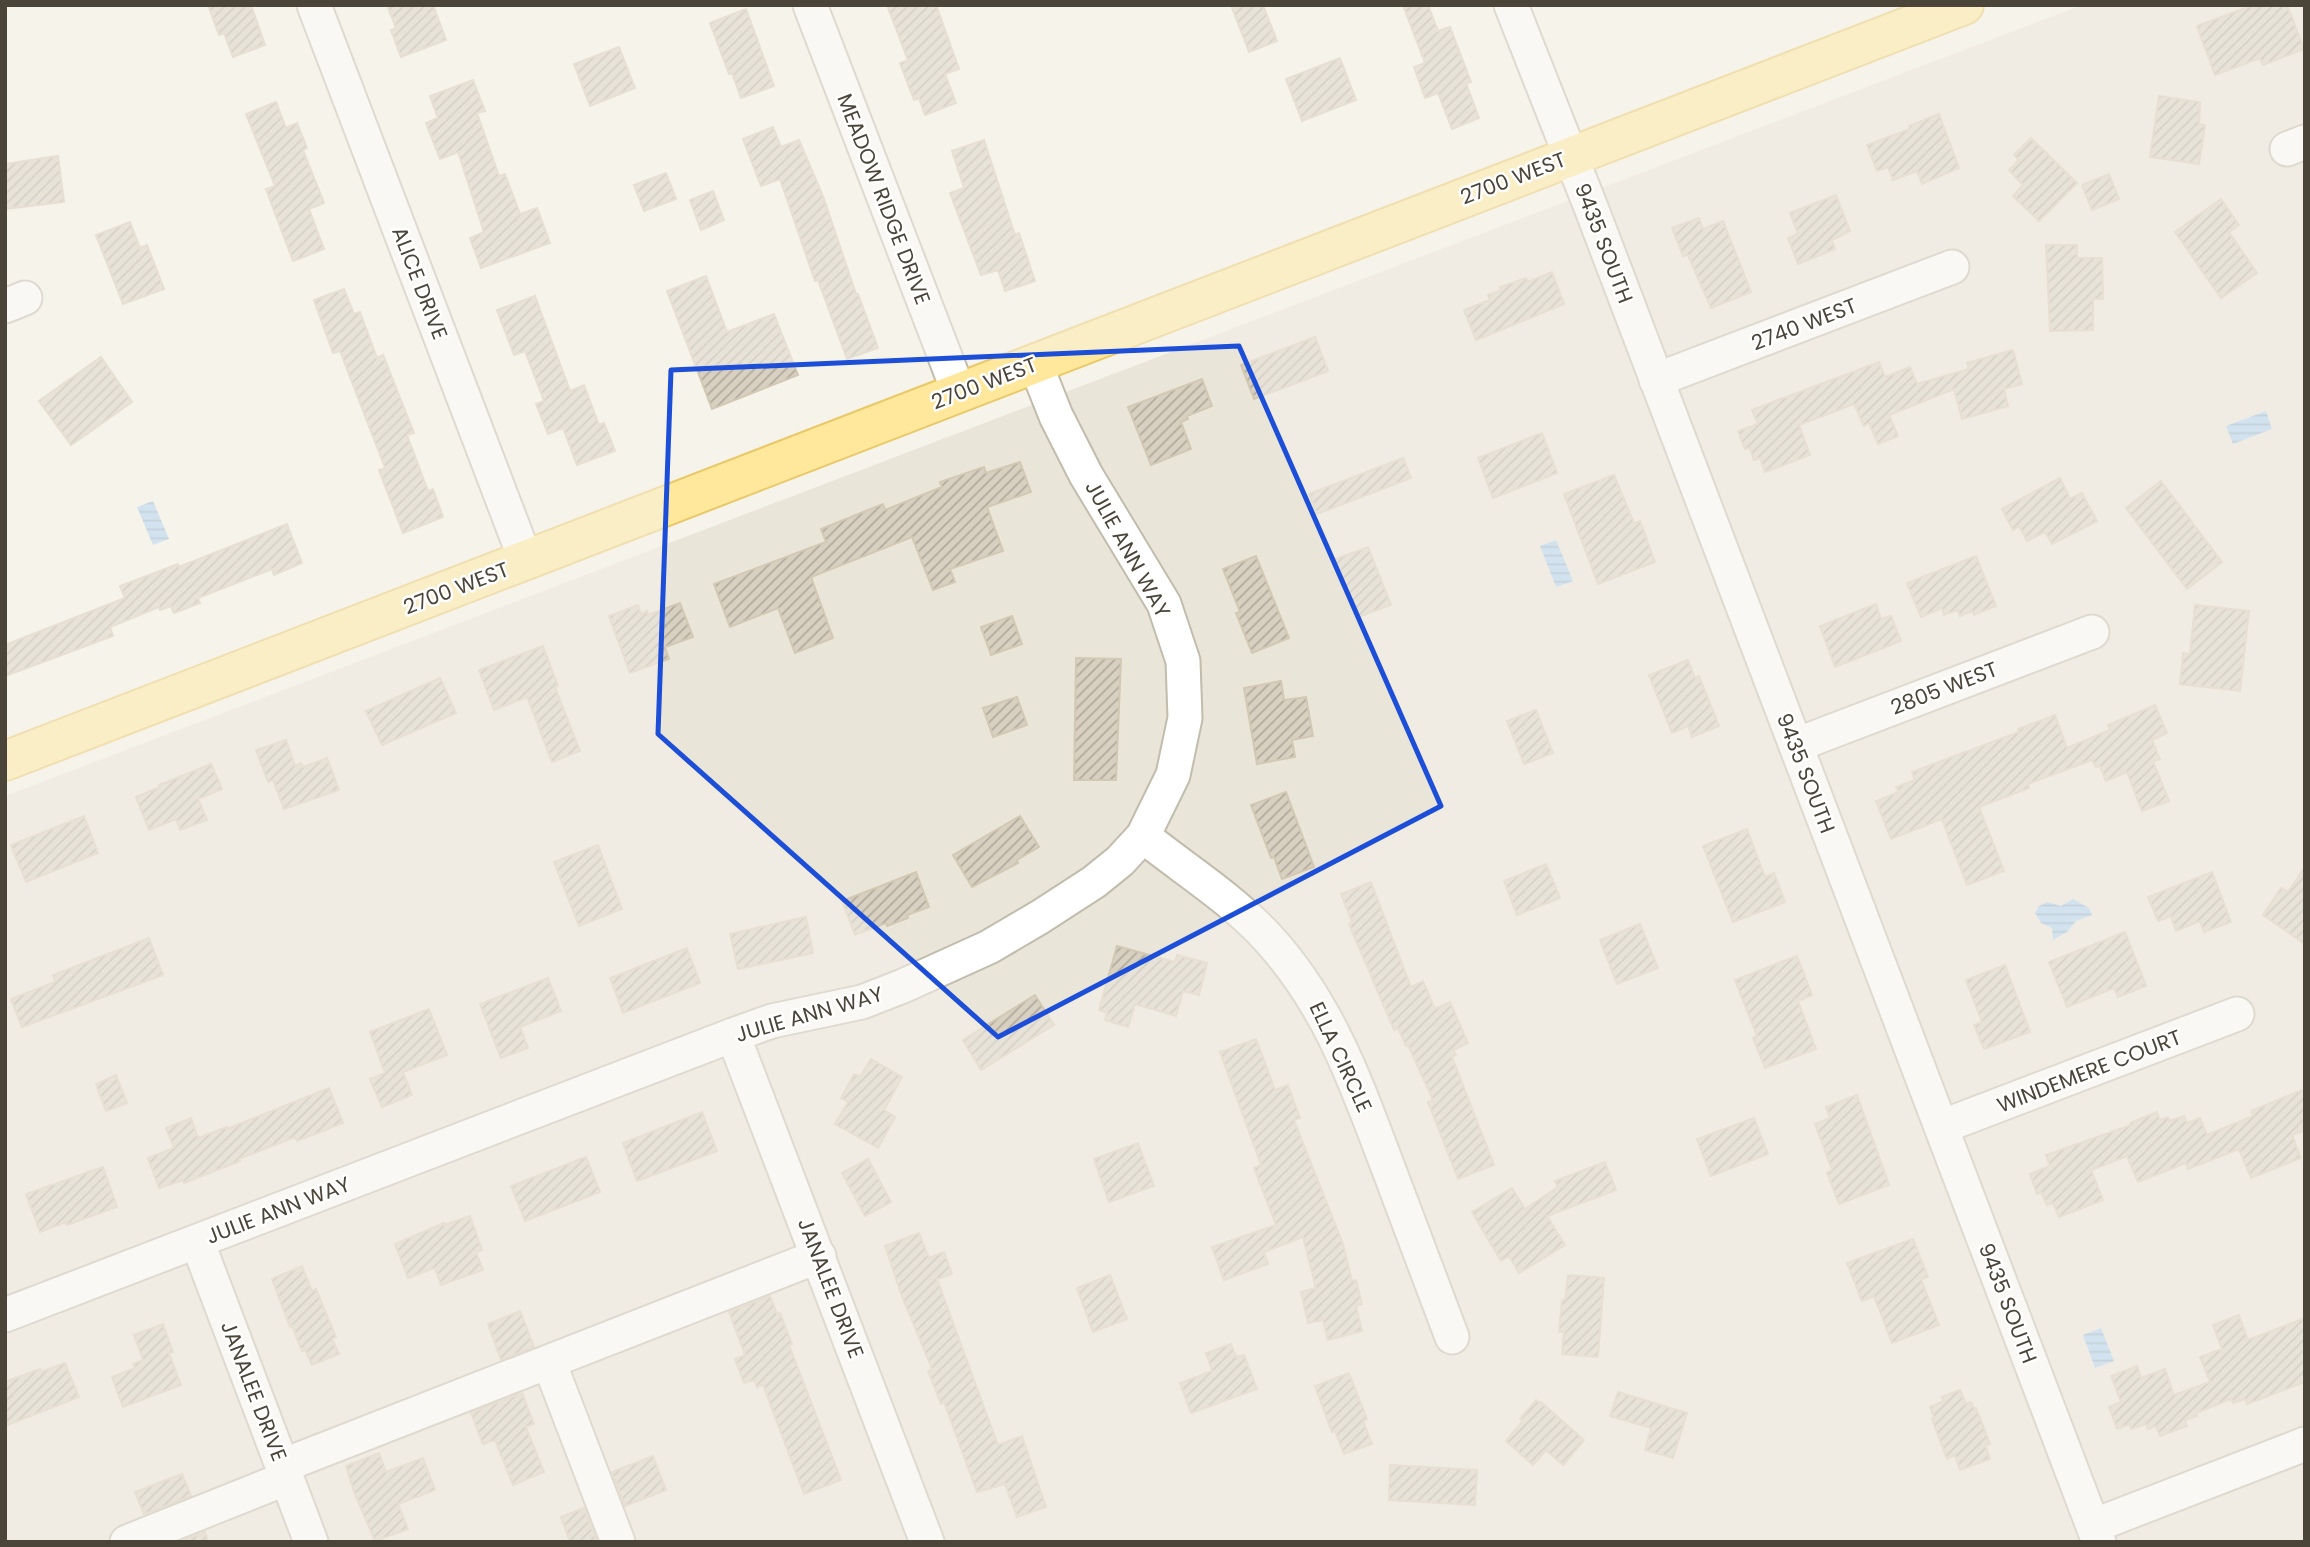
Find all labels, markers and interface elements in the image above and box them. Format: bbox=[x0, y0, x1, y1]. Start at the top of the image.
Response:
street label: MEADOW RIDGE DRIVE bbox=[830, 89, 938, 309]
street label: 2700 WEST bbox=[1456, 145, 1570, 211]
street label: 9435 SOUTH bbox=[1568, 179, 1640, 307]
street label: ALICE DRIVE bbox=[385, 222, 455, 344]
street label: 2740 WEST bbox=[1747, 291, 1861, 357]
street label: 2700 WEST bbox=[927, 350, 1041, 416]
street label: JULIE ANN WAY bbox=[1078, 475, 1178, 623]
street label: 2700 WEST bbox=[399, 555, 513, 621]
street label: 2805 WEST bbox=[1886, 654, 2002, 722]
street label: 9435 SOUTH bbox=[1770, 709, 1842, 837]
street label: JULIE ANN WAY bbox=[732, 979, 886, 1049]
street label: ELLA CIRCLE bbox=[1303, 997, 1379, 1117]
street label: WINDEMERE COURT bbox=[1993, 1023, 2185, 1119]
street label: JULIE ANN WAY bbox=[202, 1169, 354, 1251]
street label: JANALEE DRIVE bbox=[791, 1214, 871, 1362]
street label: 9435 SOUTH bbox=[1972, 1239, 2044, 1367]
street label: JANALEE DRIVE bbox=[214, 1317, 294, 1465]

